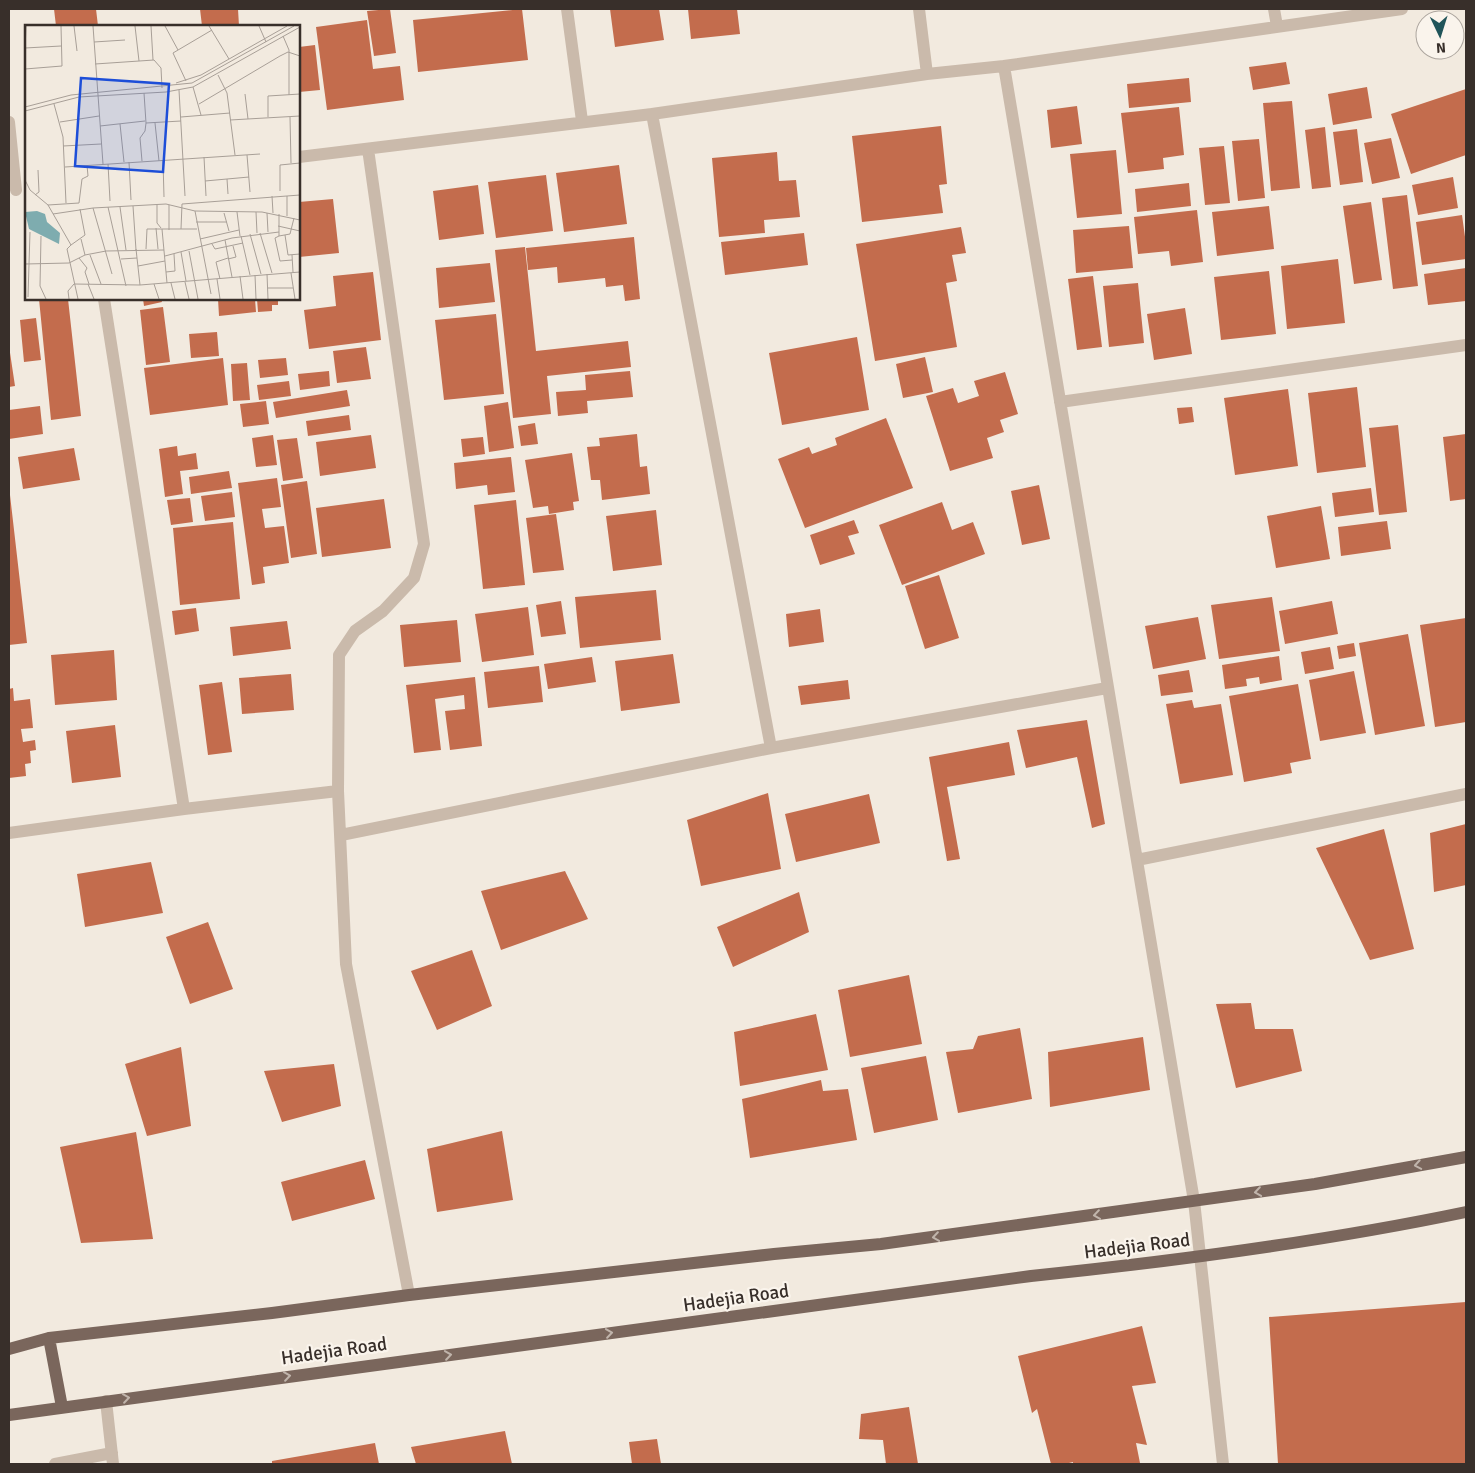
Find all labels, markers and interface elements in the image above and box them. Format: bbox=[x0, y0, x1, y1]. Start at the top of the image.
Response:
north arrow bbox=[1415, 10, 1465, 60]
inset map bbox=[25, 25, 300, 300]
text: N bbox=[1435, 39, 1446, 56]
one-way arrow bbox=[1414, 1160, 1423, 1170]
one-way arrow bbox=[1254, 1186, 1262, 1197]
one-way arrow bbox=[1093, 1209, 1101, 1220]
street label: Hadejia Road bbox=[1082, 1228, 1192, 1264]
one-way arrow bbox=[932, 1231, 940, 1242]
street label: Hadejia Road bbox=[681, 1279, 791, 1317]
one-way arrow bbox=[605, 1329, 614, 1339]
street label: Hadejia Road bbox=[279, 1332, 389, 1370]
one-way arrow bbox=[445, 1350, 453, 1361]
one-way arrow bbox=[284, 1371, 292, 1382]
one-way arrow bbox=[123, 1393, 131, 1404]

